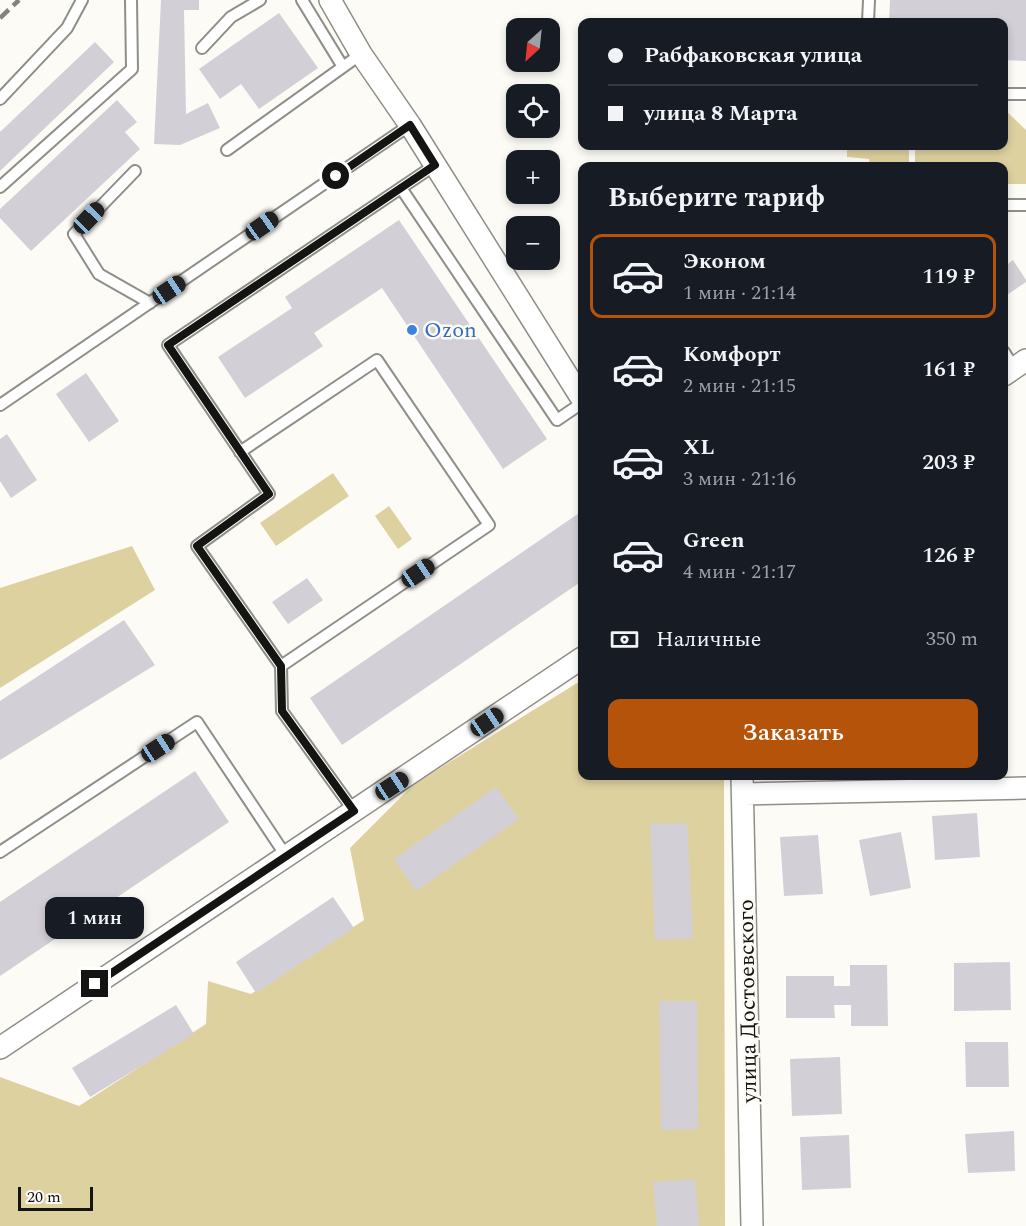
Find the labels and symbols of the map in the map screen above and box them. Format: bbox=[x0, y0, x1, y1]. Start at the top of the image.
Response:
north arrow bbox=[506, 18, 560, 72]
route start bbox=[322, 162, 349, 189]
car bbox=[70, 199, 108, 237]
car bbox=[242, 208, 282, 244]
car bbox=[149, 272, 189, 308]
place label: Ozon bbox=[424, 314, 477, 347]
marker: Ozon bbox=[405, 323, 419, 337]
car bbox=[398, 555, 438, 591]
car bbox=[467, 704, 507, 740]
car bbox=[138, 731, 178, 765]
car bbox=[372, 769, 412, 803]
callout: 1 мин bbox=[46, 897, 144, 939]
street label: улица Достоевского bbox=[730, 899, 766, 1104]
route end bbox=[81, 970, 108, 997]
scale bar bbox=[18, 1184, 93, 1212]

